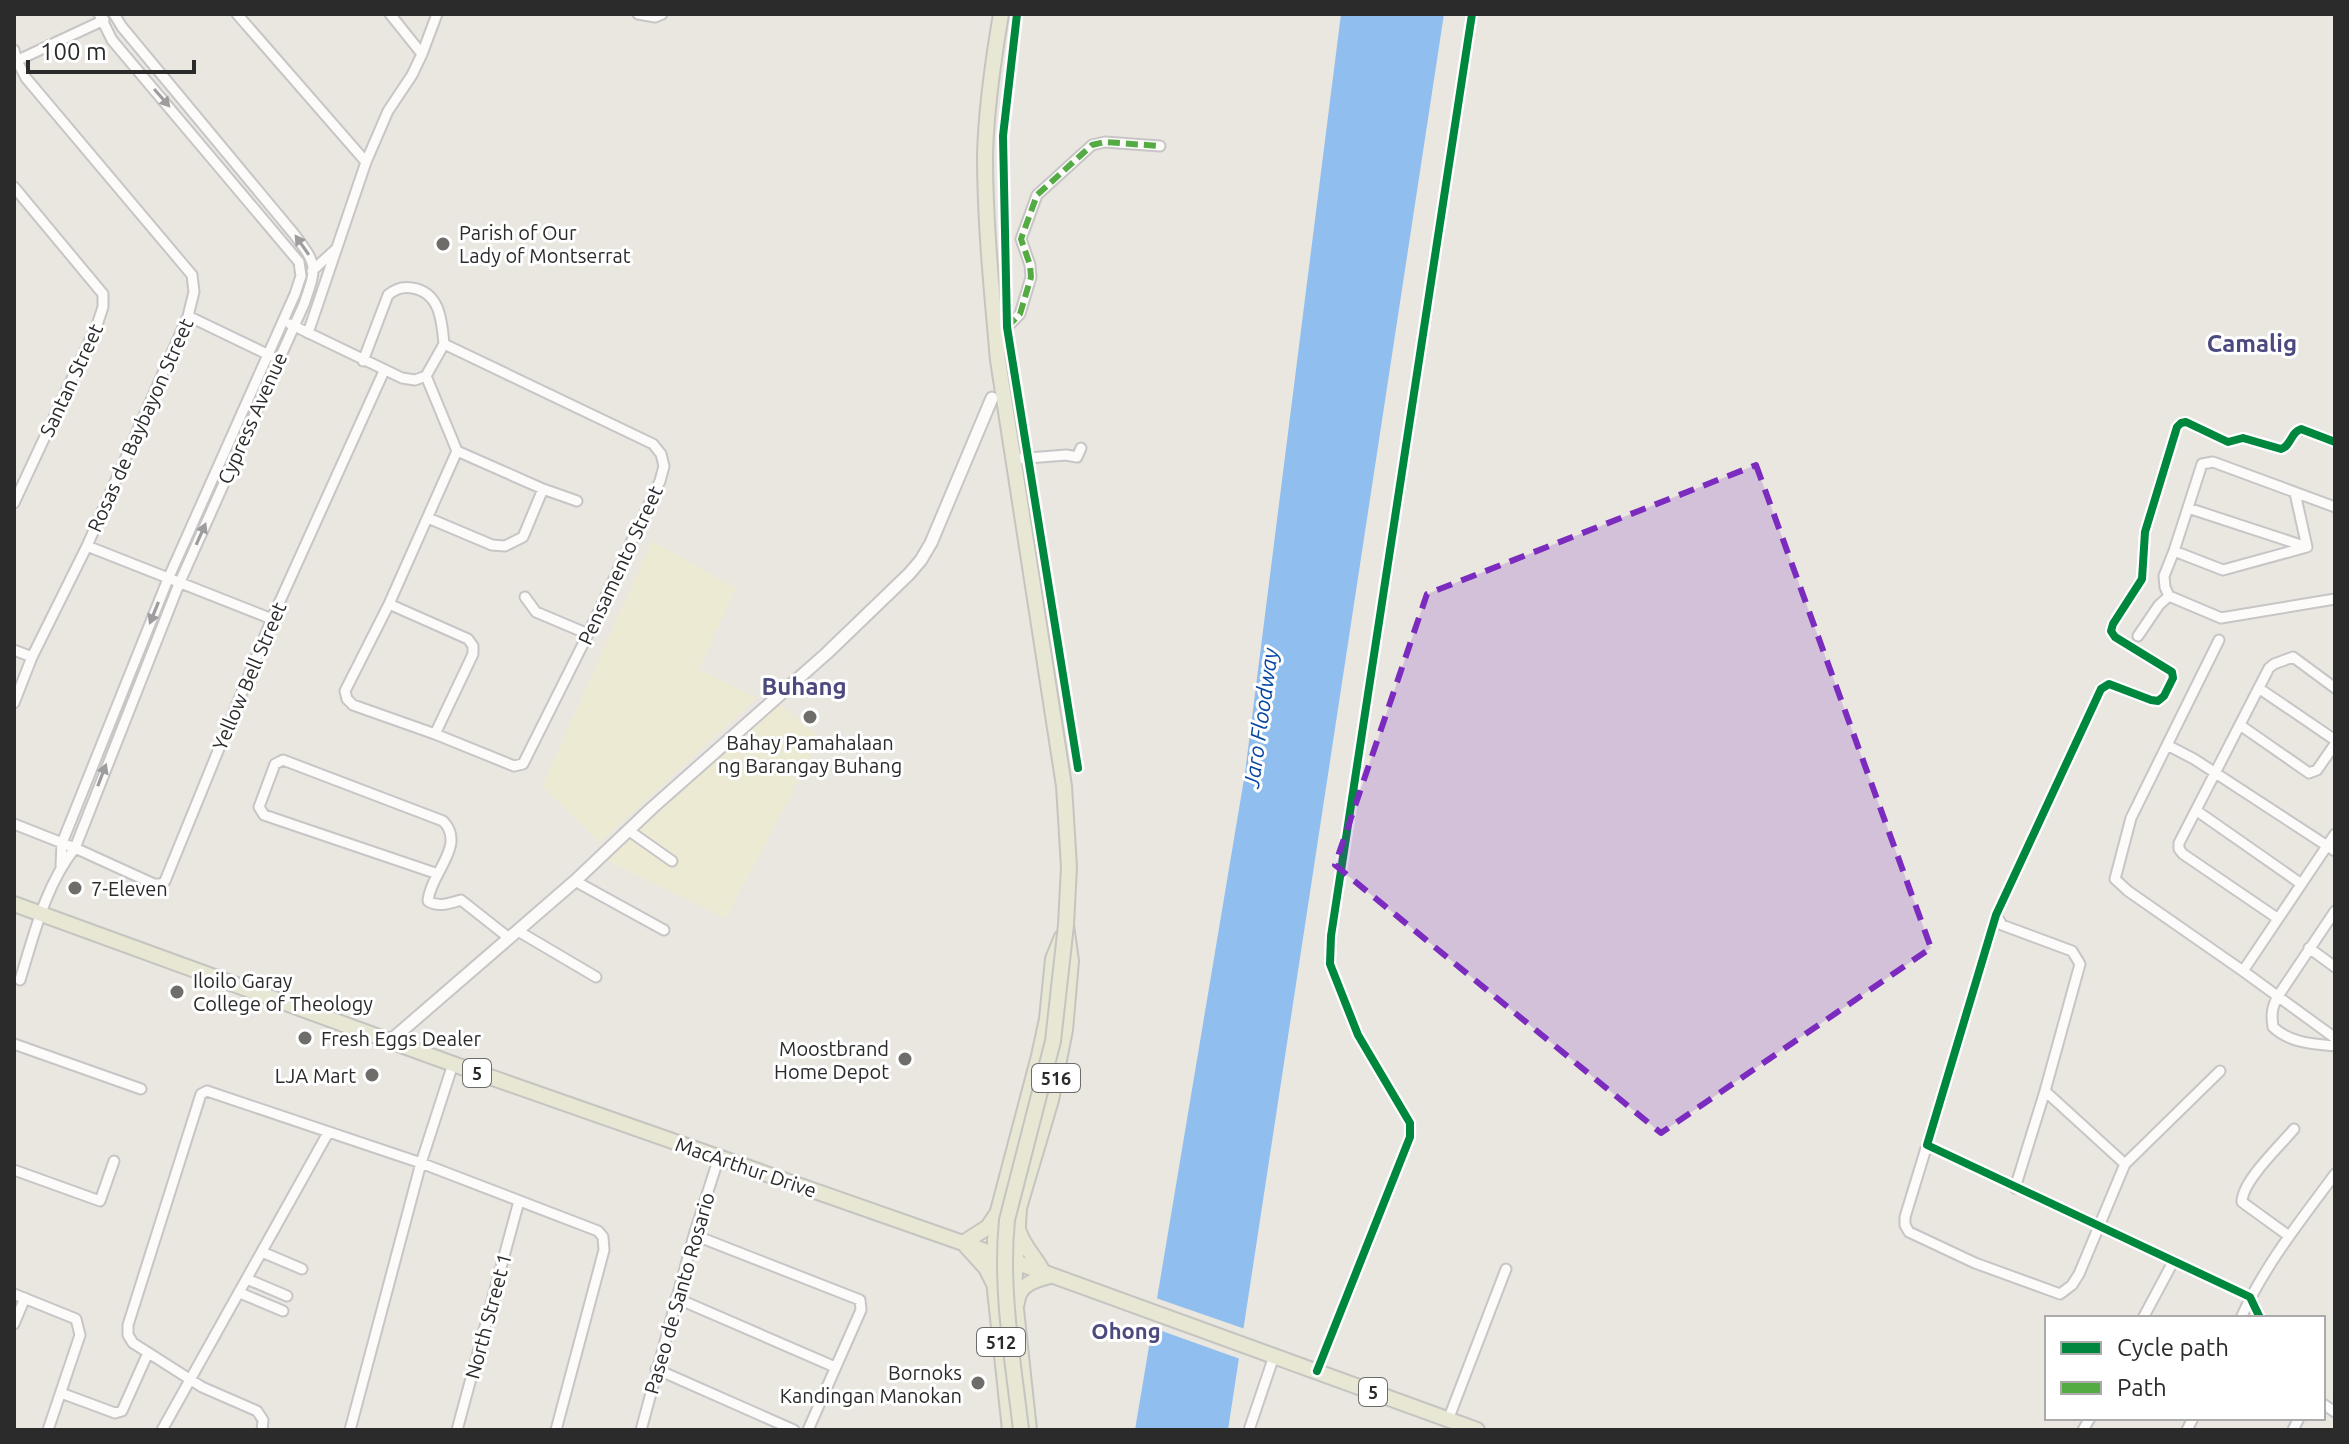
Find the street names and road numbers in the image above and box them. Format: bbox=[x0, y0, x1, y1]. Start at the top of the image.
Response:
street label: Rosas de Baybayon Street bbox=[82, 315, 198, 535]
street label: Santan Street bbox=[35, 320, 107, 440]
street label: Cypress Avenue bbox=[213, 349, 291, 487]
street label: Pensamento Street bbox=[573, 482, 667, 648]
street label: Yellow Bell Street bbox=[207, 598, 291, 754]
road number: 5 bbox=[463, 1059, 491, 1087]
road number: 516 bbox=[1032, 1064, 1080, 1092]
street label: MacArthur Drive bbox=[672, 1132, 820, 1202]
street label: Paseo de Santo Rosario bbox=[639, 1189, 719, 1397]
street label: North Street 1 bbox=[460, 1251, 516, 1381]
road number: 512 bbox=[977, 1328, 1025, 1356]
road number: 5 bbox=[1359, 1378, 1387, 1406]

